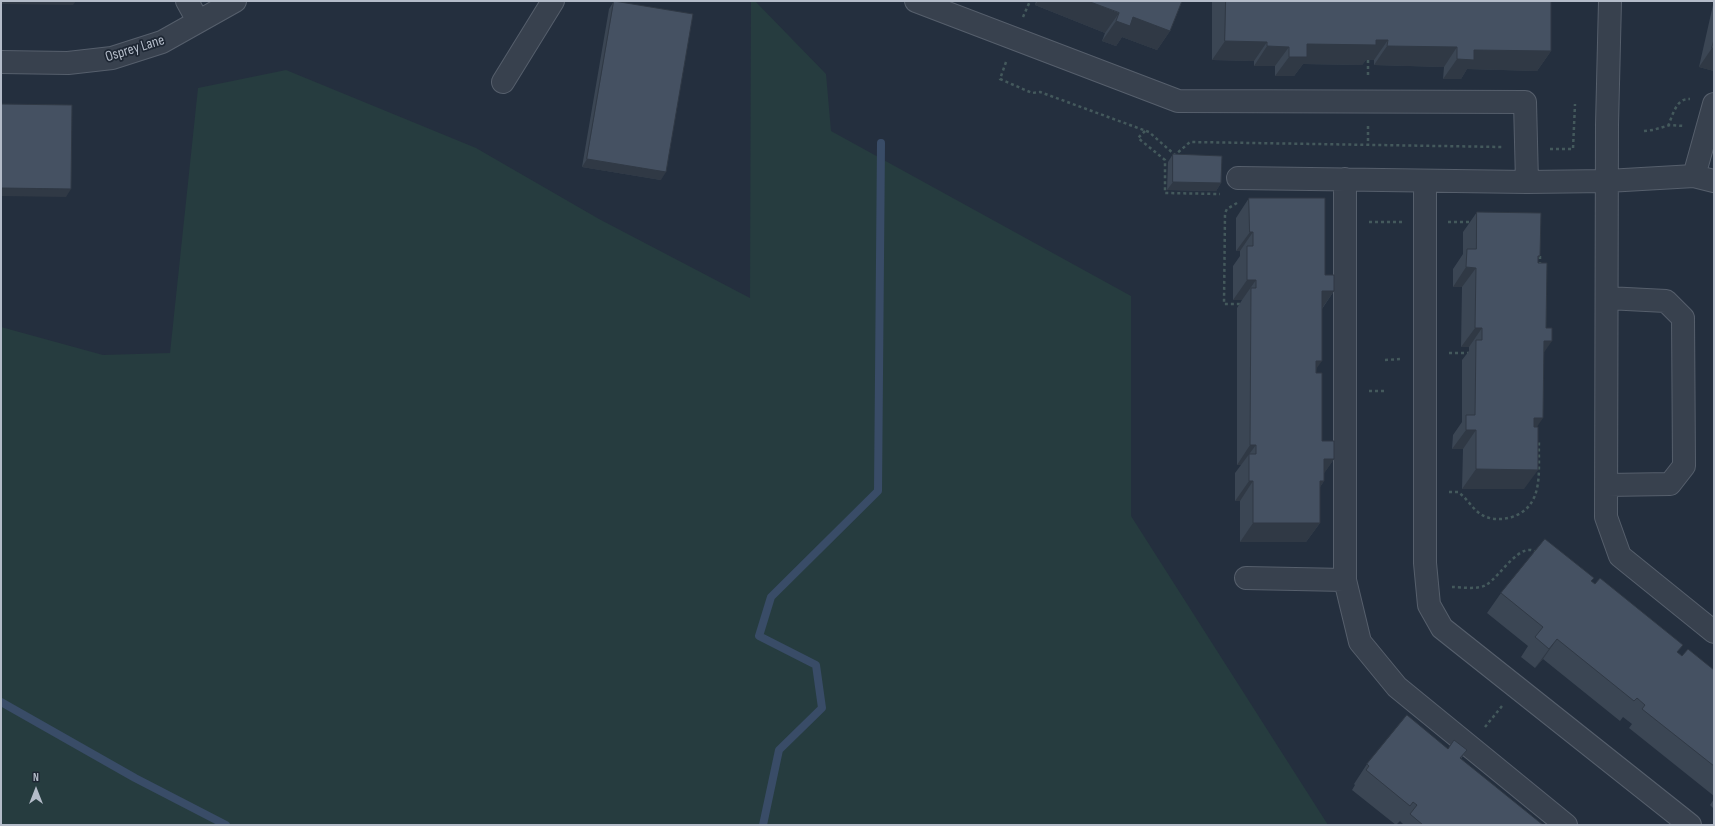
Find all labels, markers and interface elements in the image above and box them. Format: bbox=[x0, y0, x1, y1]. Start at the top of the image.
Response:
street label: Osprey Lane bbox=[103, 31, 167, 67]
north arrow bbox=[16, 770, 56, 810]
text: N bbox=[33, 771, 39, 784]

